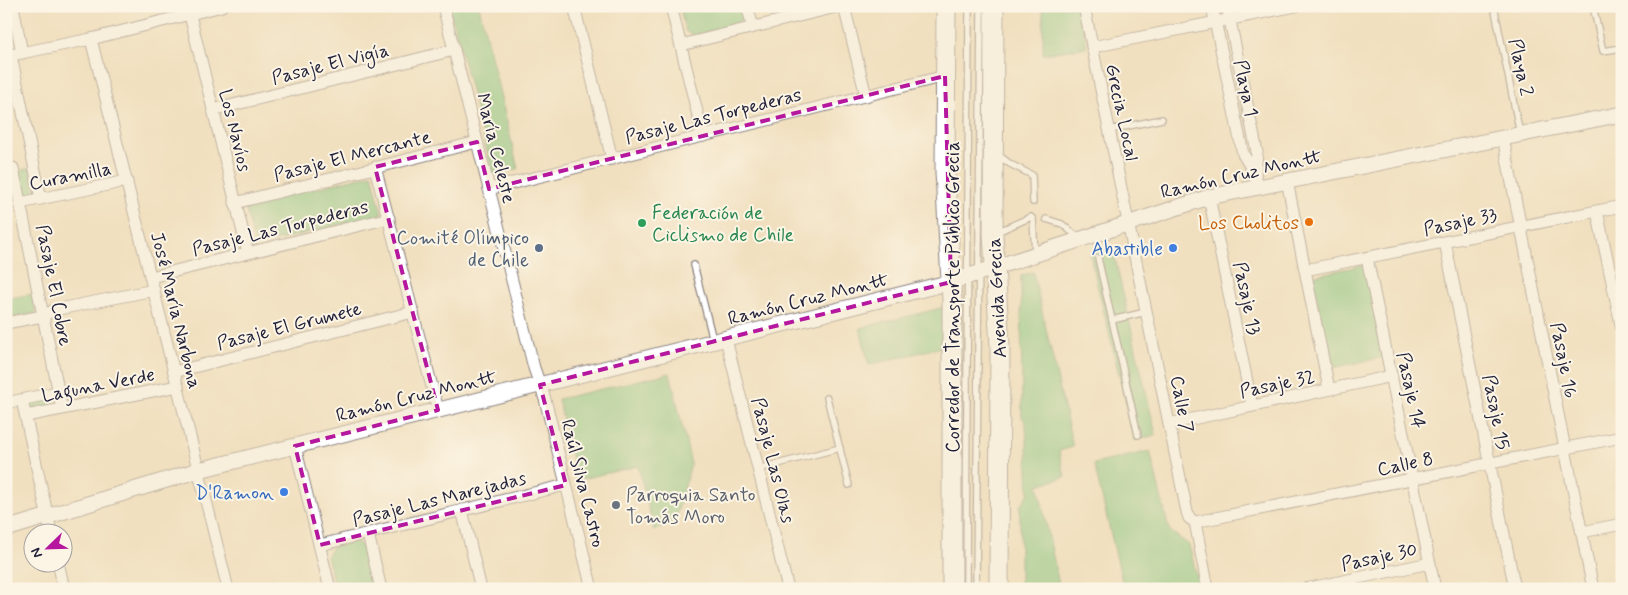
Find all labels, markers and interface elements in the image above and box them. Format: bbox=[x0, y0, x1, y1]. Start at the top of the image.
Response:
street label: Playa 2 bbox=[1502, 36, 1539, 98]
street label: Pasaje El Vigía bbox=[269, 38, 392, 93]
street label: Playa 1 bbox=[1227, 58, 1264, 119]
street label: Grecia Local bbox=[1099, 61, 1144, 163]
street label: Pasaje Las Torpederas bbox=[623, 82, 804, 151]
street label: Los Navíos bbox=[212, 87, 257, 175]
street label: María Celeste bbox=[470, 91, 521, 206]
street label: Pasaje El Mercante bbox=[271, 125, 434, 189]
street label: Corredor de Transporte Público Grecia bbox=[941, 141, 966, 453]
street label: Ramón Cruz Montt bbox=[1158, 144, 1325, 205]
street label: Curamilla bbox=[27, 156, 114, 197]
street label: Pasaje Las Torpederas bbox=[190, 194, 371, 263]
place label: Federación de Ciclismo de Chile bbox=[652, 201, 794, 248]
street label: Pasaje 33 bbox=[1421, 203, 1499, 243]
place label: Los Cholitos bbox=[1198, 211, 1299, 236]
marker: Los Cholitos bbox=[1303, 216, 1315, 228]
marker: Federación de Ciclismo de Chile bbox=[636, 217, 648, 229]
street label: Pasaje El Cobre bbox=[29, 223, 78, 348]
place label: Comité Olímpico de Chile bbox=[397, 226, 529, 273]
street label: José María Narbona bbox=[144, 229, 207, 391]
street label: Avenida Grecia bbox=[982, 237, 1013, 359]
place label: Abastible bbox=[1091, 237, 1163, 262]
marker: Comité Olímpico de Chile bbox=[533, 242, 545, 254]
marker: Abastible bbox=[1167, 242, 1179, 254]
street label: Pasaje 13 bbox=[1226, 259, 1266, 337]
street label: Ramón Cruz Montt bbox=[725, 267, 892, 332]
street label: Pasaje El Grumete bbox=[214, 296, 365, 357]
street label: Pasaje 16 bbox=[1543, 320, 1583, 401]
street label: Pasaje 14 bbox=[1389, 350, 1431, 431]
street label: Laguna Verde bbox=[40, 362, 158, 412]
street label: Ramón Cruz Montt bbox=[333, 364, 500, 429]
street label: Pasaje 32 bbox=[1237, 364, 1317, 406]
street label: Pasaje 15 bbox=[1475, 372, 1515, 452]
street label: Calle 7 bbox=[1164, 374, 1199, 435]
street label: Pasaje Las Olas bbox=[744, 395, 800, 527]
street label: Raúl Silva Castro bbox=[555, 417, 611, 550]
street label: Calle 8 bbox=[1375, 446, 1436, 483]
street label: Pasaje Las Marejadas bbox=[350, 466, 530, 534]
place label: D'Ramon bbox=[195, 481, 274, 506]
place label: Parroquia Santo Tomás Moro bbox=[626, 483, 755, 530]
marker: D'Ramon bbox=[278, 486, 290, 498]
marker: Parroquia Santo Tomás Moro bbox=[610, 499, 622, 511]
north arrow bbox=[22, 522, 72, 572]
street label: Pasaje 30 bbox=[1339, 537, 1420, 579]
text: N bbox=[27, 545, 47, 560]

